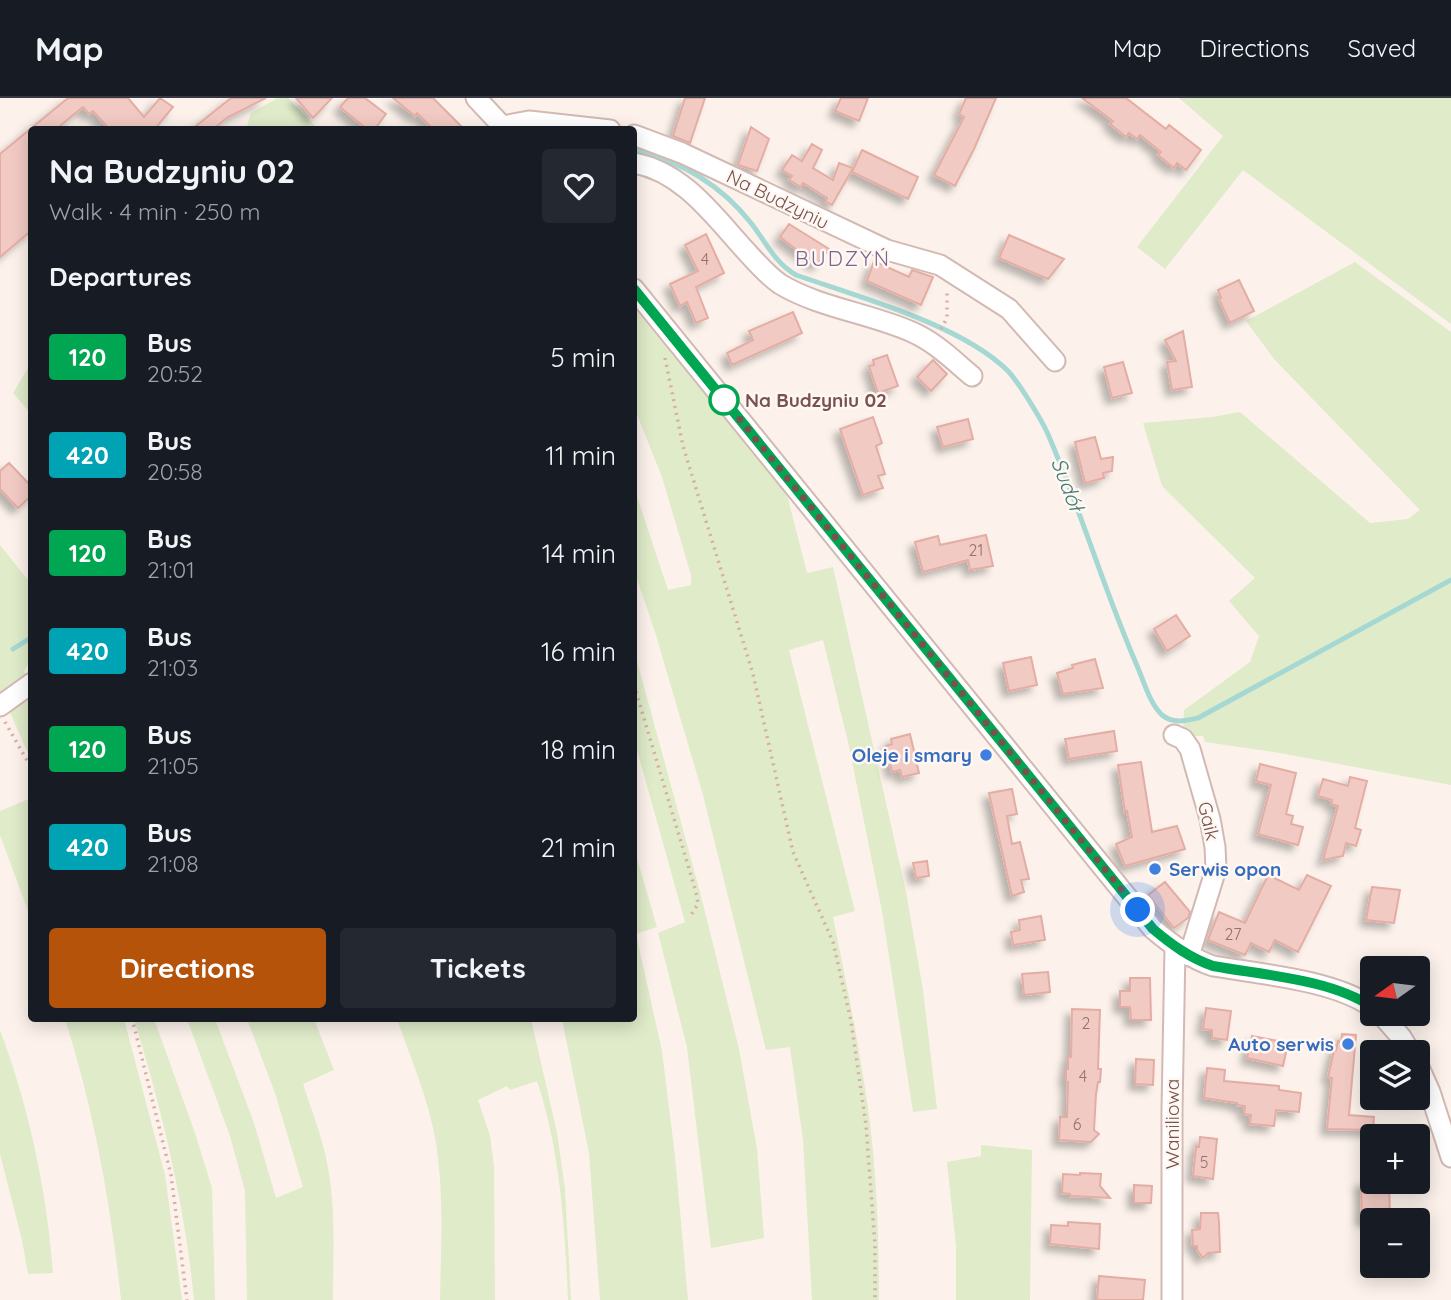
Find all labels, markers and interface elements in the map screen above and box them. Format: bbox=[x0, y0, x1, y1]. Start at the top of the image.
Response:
text: Map bbox=[35, 28, 103, 69]
text: Map bbox=[1113, 33, 1162, 63]
text: Directions bbox=[1200, 33, 1310, 63]
text: Saved bbox=[1348, 33, 1416, 63]
button: heart bbox=[542, 149, 616, 223]
text: Na Budzyniu 02 bbox=[49, 150, 295, 191]
street label: Na Budzyniu bbox=[723, 164, 833, 234]
text: Walk · 4 min · 250 m bbox=[49, 197, 260, 226]
district label: BUDZYŃ bbox=[795, 245, 891, 271]
house number: 4 bbox=[701, 249, 709, 269]
text: Departures bbox=[49, 260, 192, 293]
text: Bus bbox=[147, 326, 192, 359]
text: 5 min bbox=[550, 341, 616, 374]
text: 120 bbox=[69, 342, 106, 372]
text: 20:52 bbox=[147, 359, 203, 388]
marker: Na Budzyniu 02 bbox=[709, 385, 739, 415]
place label: Na Budzyniu 02 bbox=[745, 388, 887, 412]
text: Bus bbox=[147, 424, 192, 457]
text: 11 min bbox=[545, 439, 616, 472]
text: 420 bbox=[66, 440, 109, 470]
water label: Sudół bbox=[1046, 454, 1091, 516]
text: 20:58 bbox=[147, 457, 203, 486]
text: Bus bbox=[147, 522, 192, 555]
text: 14 min bbox=[542, 537, 616, 570]
text: 120 bbox=[69, 538, 106, 568]
house number: 21 bbox=[969, 540, 983, 560]
text: 21:01 bbox=[147, 555, 195, 584]
text: Bus bbox=[147, 620, 192, 653]
text: 16 min bbox=[541, 635, 616, 668]
text: 420 bbox=[66, 636, 109, 666]
text: 21:03 bbox=[147, 653, 198, 682]
text: Bus bbox=[147, 718, 192, 751]
text: 18 min bbox=[541, 733, 616, 766]
text: 120 bbox=[69, 734, 106, 764]
place label: Oleje i smary bbox=[852, 743, 972, 767]
marker: Oleje i smary bbox=[978, 747, 994, 763]
text: 21:05 bbox=[147, 751, 199, 780]
street label: Gaik bbox=[1193, 799, 1225, 843]
text: Bus bbox=[147, 816, 192, 849]
text: 21 min bbox=[541, 831, 616, 864]
text: 420 bbox=[66, 832, 109, 862]
text: 21:08 bbox=[147, 849, 199, 878]
place label: Serwis opon bbox=[1169, 857, 1281, 881]
marker: Serwis opon bbox=[1147, 861, 1163, 877]
your location bbox=[1120, 892, 1155, 927]
house number: 27 bbox=[1225, 924, 1241, 944]
button: Directions bbox=[49, 928, 326, 1008]
button: Tickets bbox=[340, 928, 616, 1008]
north arrow bbox=[1360, 956, 1430, 1026]
map controls bbox=[1360, 956, 1430, 1278]
house number: 2 bbox=[1082, 1013, 1091, 1033]
place label: Auto serwis bbox=[1228, 1032, 1334, 1056]
marker: Auto serwis bbox=[1340, 1036, 1356, 1052]
button: layers bbox=[1360, 1040, 1430, 1110]
house number: 4 bbox=[1079, 1066, 1087, 1086]
street label: Waniliowa bbox=[1160, 1079, 1184, 1169]
house number: 6 bbox=[1073, 1114, 1082, 1134]
button: + bbox=[1360, 1124, 1430, 1194]
house number: 5 bbox=[1200, 1152, 1208, 1172]
button: − bbox=[1360, 1208, 1430, 1278]

